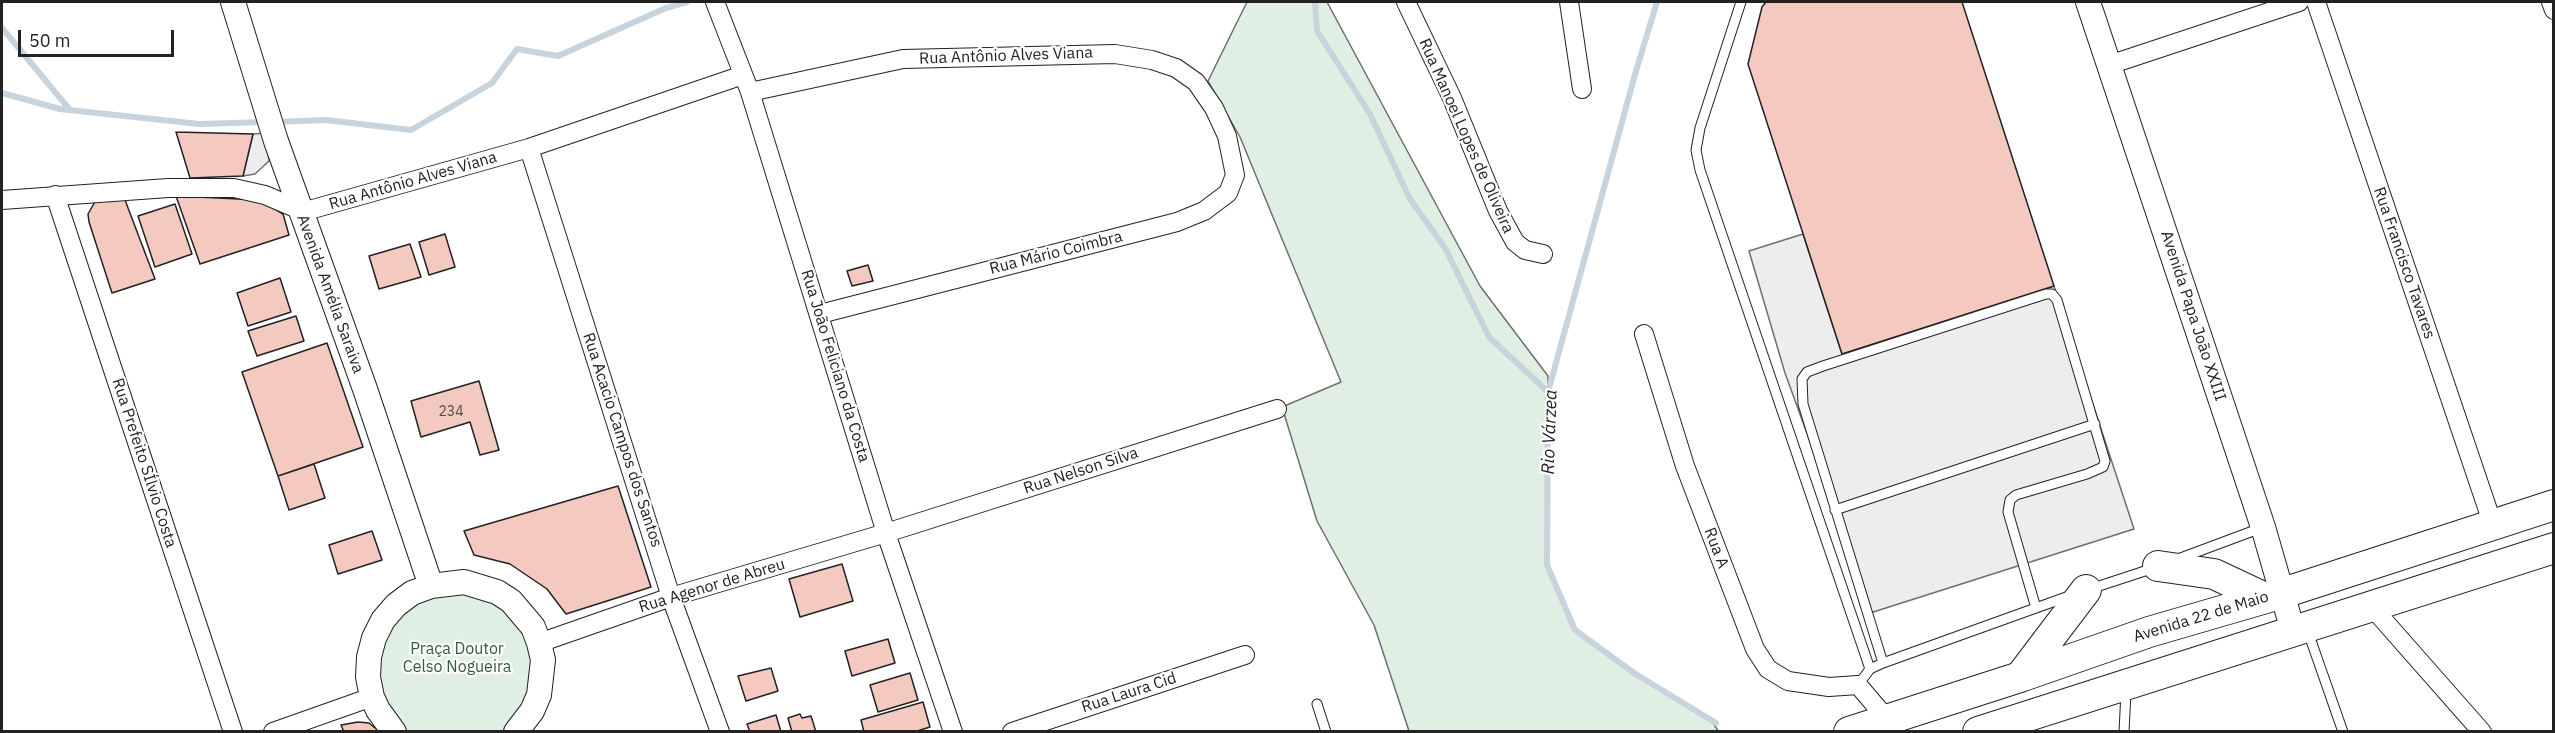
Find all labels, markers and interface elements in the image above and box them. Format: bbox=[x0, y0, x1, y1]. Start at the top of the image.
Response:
scale bar bbox=[21, 18, 177, 56]
text: 50 m bbox=[29, 29, 71, 52]
street label: Rua Manoel Lopes de Oliveira bbox=[1414, 36, 1518, 236]
street label: Rua Antônio Alves Viana bbox=[919, 43, 1093, 69]
street label: Rua Antônio Alves Viana bbox=[327, 148, 499, 214]
street label: Rua Francisco Tavares bbox=[2369, 185, 2439, 341]
street label: Avenida Amélia Saraiva bbox=[292, 212, 368, 376]
street label: Rua Mário Coimbra bbox=[988, 227, 1124, 279]
street label: Avenida Papa João XXIII bbox=[2156, 228, 2230, 404]
street label: Rua João Feliciano da Costa bbox=[797, 267, 873, 465]
street label: Rua Acacio Campos dos Santos bbox=[578, 330, 666, 550]
street label: Rua Prefeito SÍlvio Costa bbox=[107, 376, 181, 550]
water label: Rio Várzea bbox=[1538, 389, 1562, 475]
house number: 234 bbox=[438, 404, 464, 420]
street label: Rua Nelson Silva bbox=[1021, 443, 1141, 499]
street label: Rua A bbox=[1700, 525, 1732, 571]
street label: Rua Agenor de Abreu bbox=[637, 555, 787, 617]
street label: Avenida 22 de Maio bbox=[2131, 587, 2271, 647]
park label: Praça Doutor Celso Nogueira bbox=[403, 639, 511, 677]
street label: Rua Laura Cid bbox=[1079, 669, 1179, 717]

